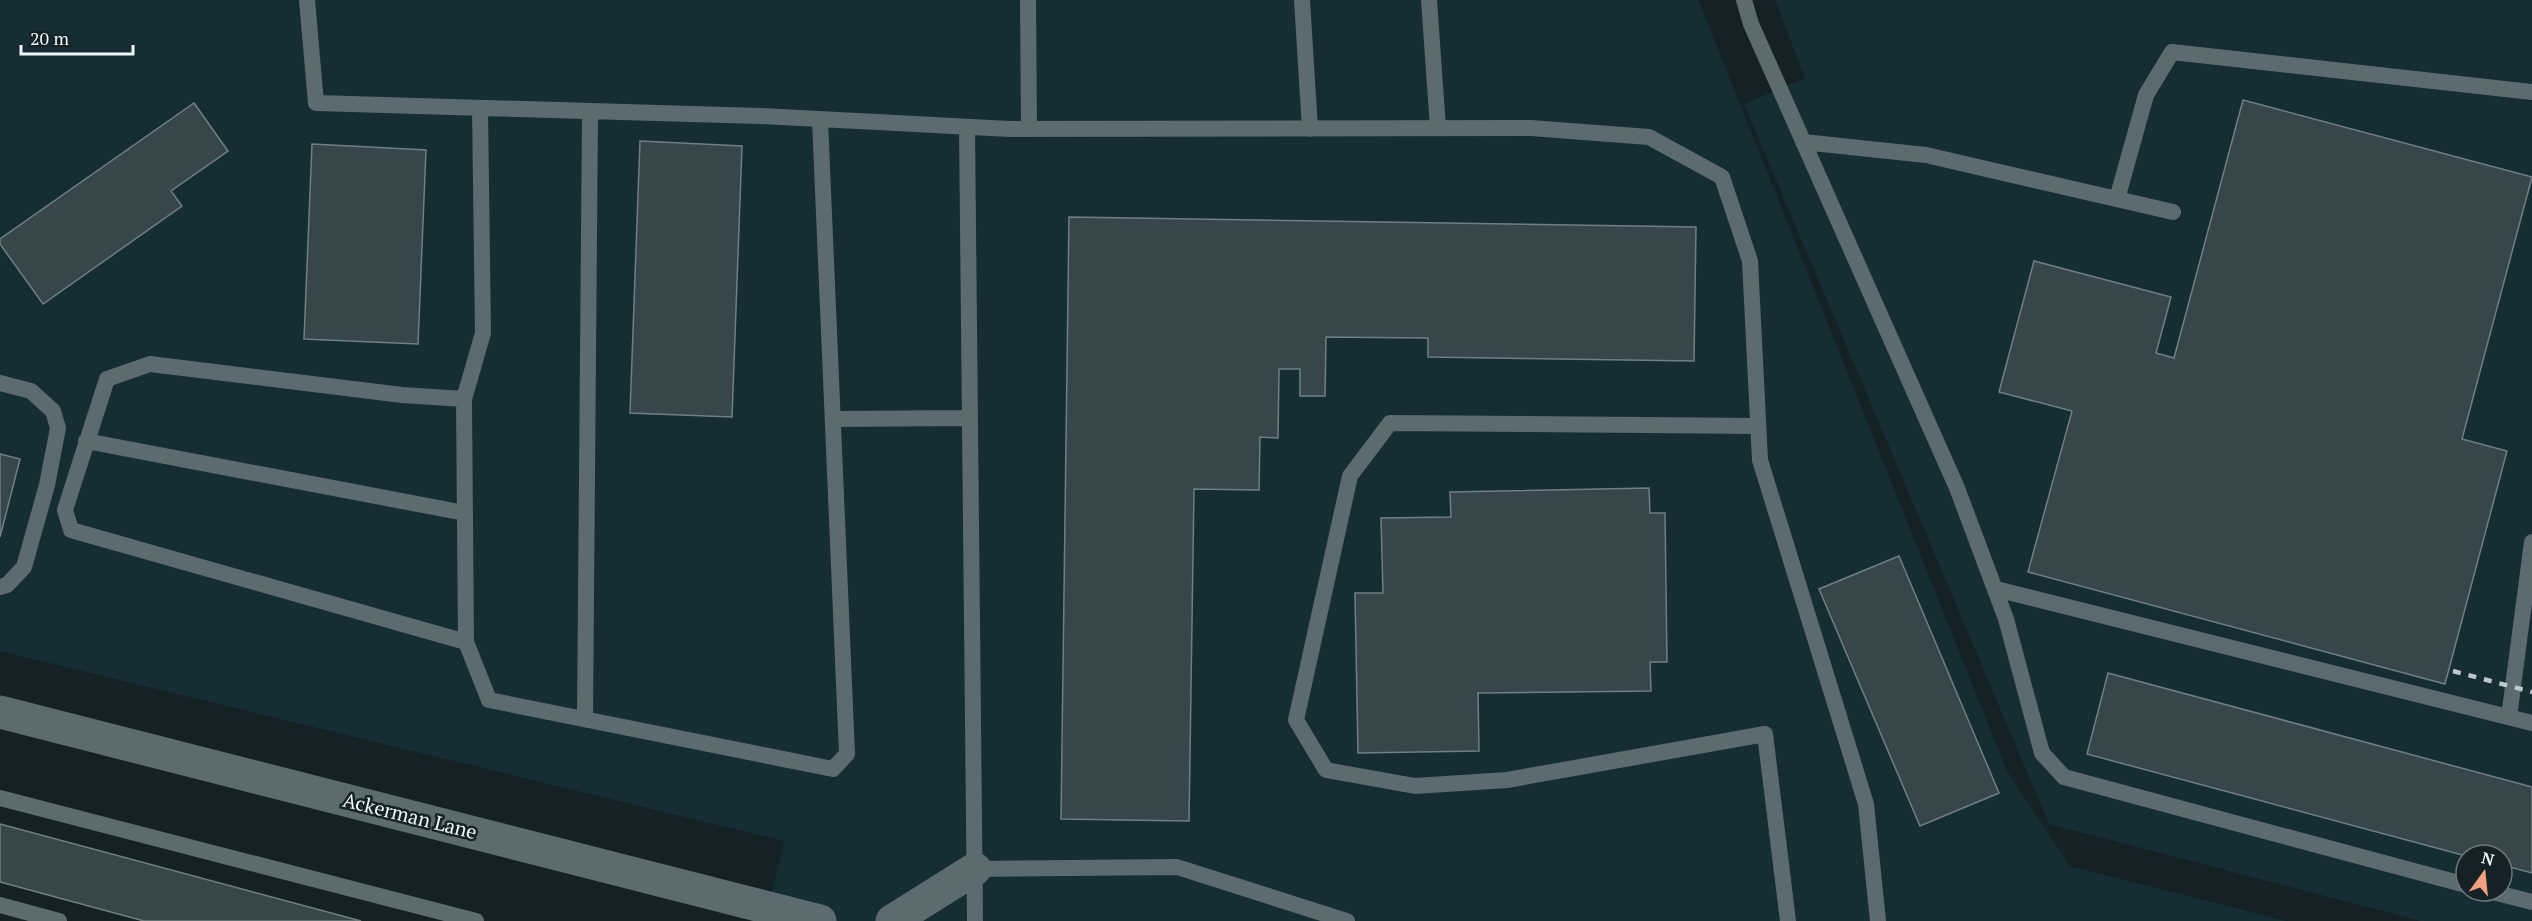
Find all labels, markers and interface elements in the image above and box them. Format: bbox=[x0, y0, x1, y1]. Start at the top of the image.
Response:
scale bar bbox=[21, 18, 134, 56]
text: 20 m bbox=[30, 26, 70, 50]
street label: Ackerman Lane bbox=[340, 786, 480, 845]
north arrow bbox=[2454, 843, 2514, 903]
text: N bbox=[2479, 846, 2497, 871]

